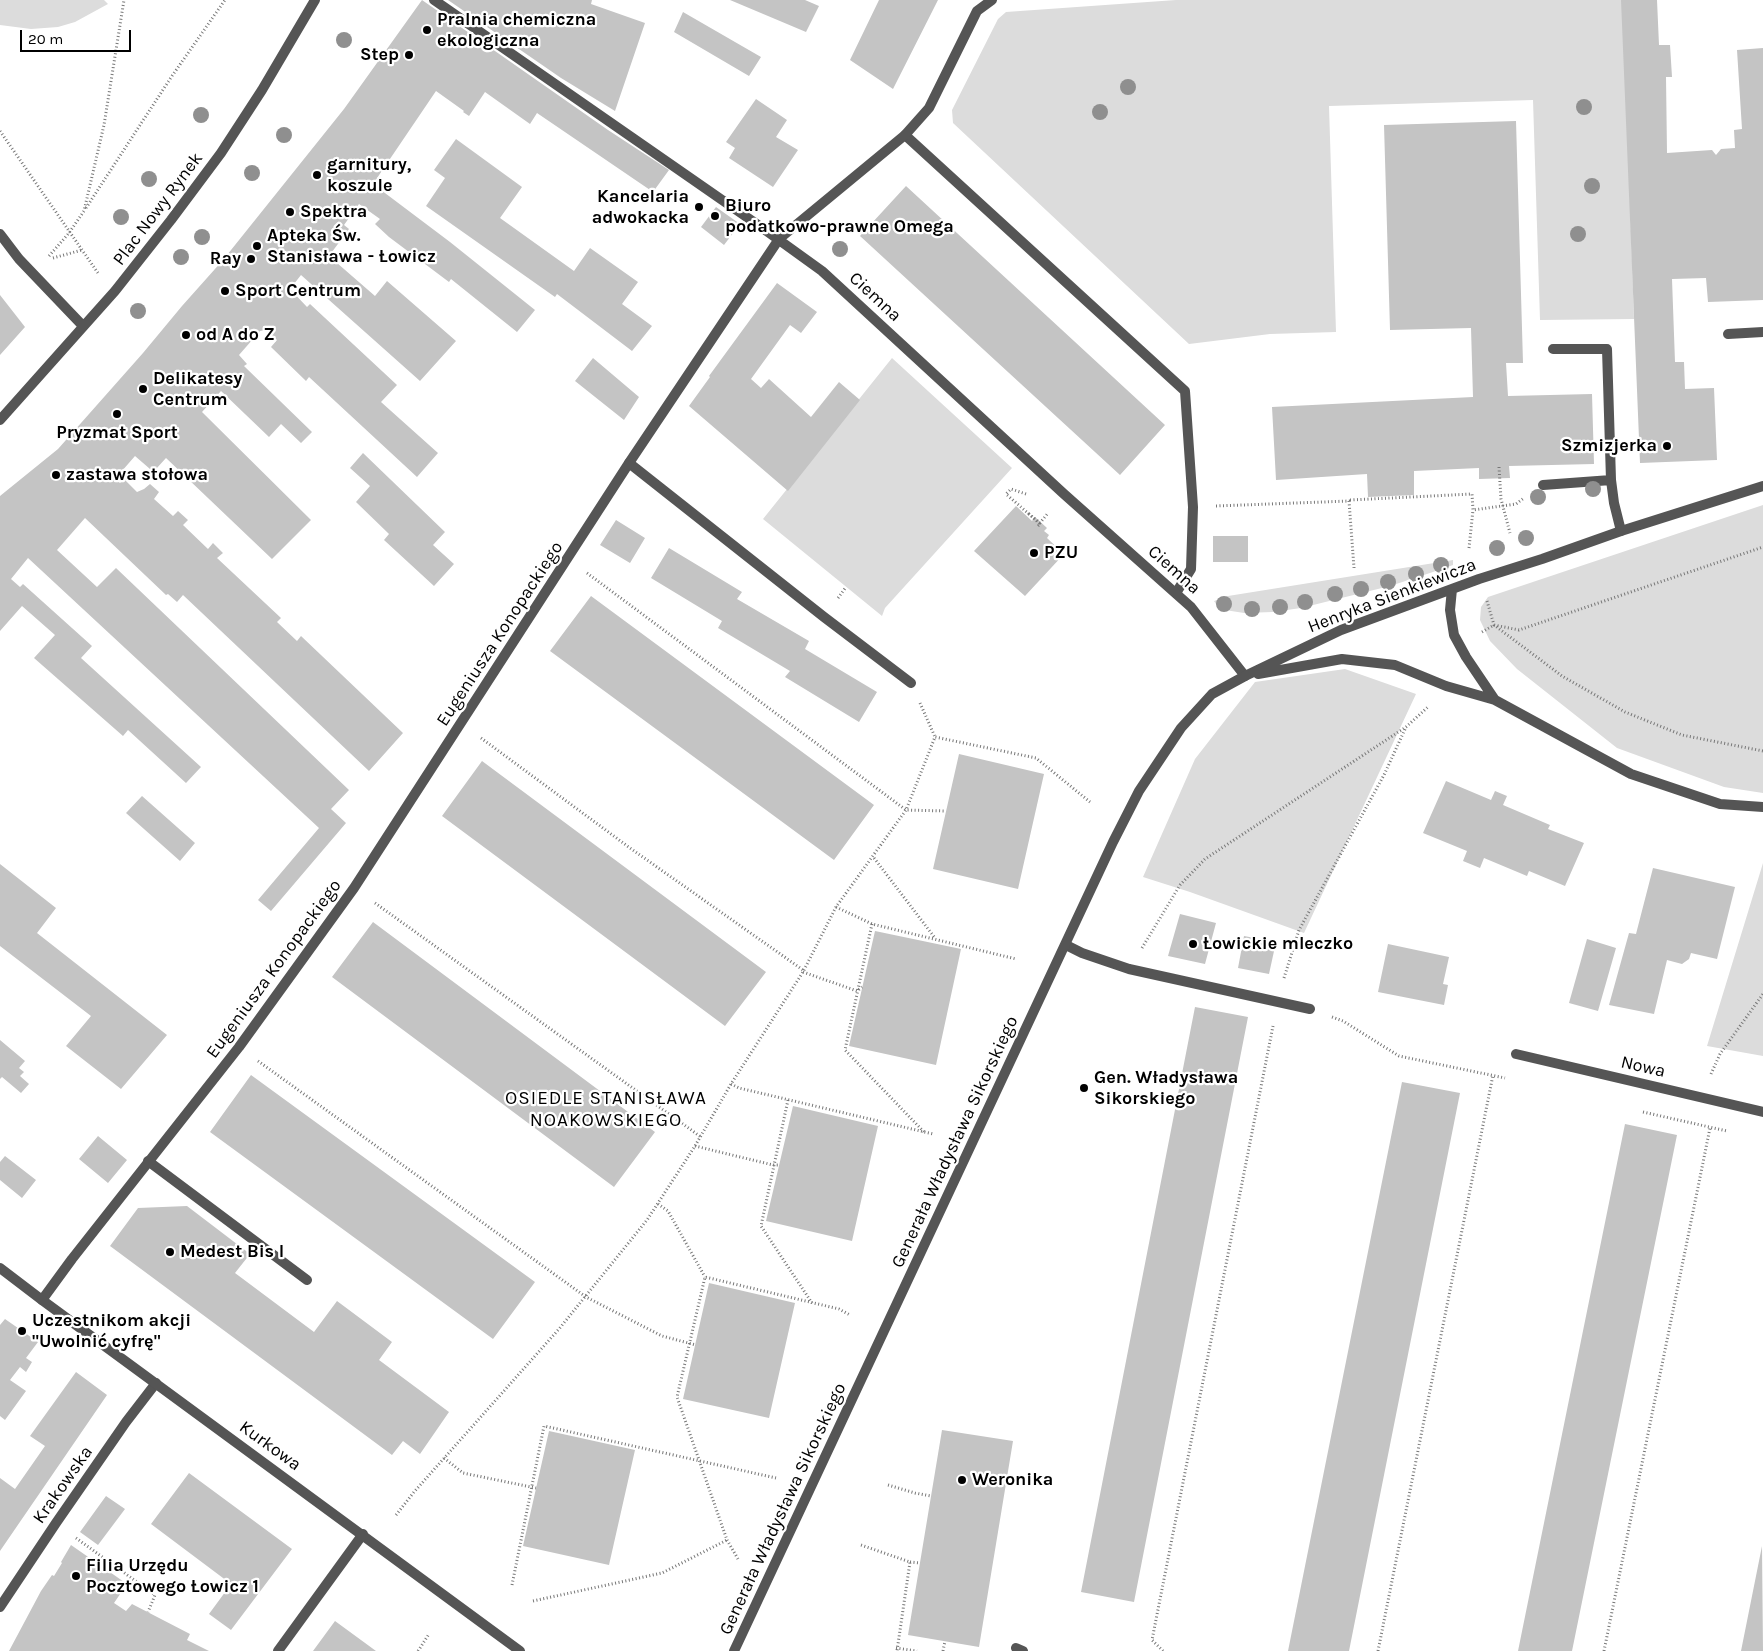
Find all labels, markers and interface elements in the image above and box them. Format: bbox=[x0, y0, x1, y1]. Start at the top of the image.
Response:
place label: Pralnia chemiczna ekologiczna bbox=[437, 9, 596, 52]
scale bar bbox=[22, 20, 134, 52]
marker: Pralnia chemiczna ekologiczna bbox=[421, 24, 433, 36]
text: 20 m bbox=[28, 30, 63, 48]
place label: Step bbox=[360, 44, 399, 66]
marker: Step bbox=[403, 49, 415, 61]
street label: Plac Nowy Rynek bbox=[108, 148, 208, 270]
place label: garnitury, koszule bbox=[327, 154, 411, 196]
marker: garnitury, koszule bbox=[311, 169, 323, 181]
place label: Kancelaria adwokacka bbox=[592, 186, 689, 228]
place label: Biuro podatkowo-prawne Omega bbox=[725, 195, 954, 238]
place label: Spektra bbox=[300, 201, 367, 223]
marker: Kancelaria adwokacka bbox=[693, 201, 705, 213]
marker: Spektra bbox=[284, 206, 296, 218]
marker: Biuro podatkowo-prawne Omega bbox=[709, 210, 721, 222]
place label: Apteka Św. Stanisława - Łowicz bbox=[267, 225, 436, 268]
marker: Apteka Św. Stanisława - Łowicz bbox=[251, 240, 263, 252]
place label: Ray bbox=[210, 248, 241, 270]
marker: Ray bbox=[245, 253, 257, 265]
street label: Ciemna bbox=[845, 268, 905, 326]
place label: Sport Centrum bbox=[235, 280, 361, 302]
marker: Sport Centrum bbox=[219, 285, 231, 297]
place label: od A do Z bbox=[196, 324, 275, 346]
marker: od A do Z bbox=[180, 329, 192, 341]
place label: Delikatesy Centrum bbox=[153, 368, 242, 410]
marker: Delikatesy Centrum bbox=[137, 383, 149, 395]
marker: Pryzmat Sport bbox=[111, 408, 123, 420]
place label: Pryzmat Sport bbox=[56, 422, 178, 444]
place label: Szmizjerka bbox=[1561, 435, 1657, 457]
marker: Szmizjerka bbox=[1661, 440, 1673, 452]
place label: zastawa stołowa bbox=[66, 464, 208, 486]
marker: zastawa stołowa bbox=[50, 469, 62, 481]
street label: Eugeniusza Konopackiego bbox=[432, 538, 568, 730]
street label: Ciemna bbox=[1143, 541, 1205, 599]
place label: PZU bbox=[1044, 542, 1078, 564]
marker: PZU bbox=[1028, 547, 1040, 559]
street label: Henryka Sienkiewicza bbox=[1305, 554, 1479, 638]
street label: Eugeniusza Konopackiego bbox=[202, 875, 346, 1063]
place label: Łowickie mleczko bbox=[1203, 933, 1353, 955]
marker: Łowickie mleczko bbox=[1187, 938, 1199, 950]
street label: Generała Władysława Sikorskiego bbox=[887, 1013, 1023, 1271]
street label: Nowa bbox=[1619, 1051, 1667, 1083]
place label: Gen. Władysława Sikorskiego bbox=[1094, 1067, 1238, 1110]
marker: Gen. Władysława Sikorskiego bbox=[1078, 1082, 1090, 1094]
district label: OSIEDLE STANISŁAWA NOAKOWSKIEGO bbox=[503, 1088, 709, 1132]
place label: Medest Bis I bbox=[180, 1241, 284, 1263]
marker: Medest Bis I bbox=[164, 1246, 176, 1258]
place label: Uczestnikom akcji "Uwolnić cyfrę" bbox=[32, 1310, 191, 1352]
marker: Uczestnikom akcji "Uwolnić cyfrę" bbox=[16, 1325, 28, 1337]
street label: Generała Władysława Sikorskiego bbox=[715, 1380, 851, 1638]
street label: Kurkowa bbox=[235, 1416, 305, 1476]
street label: Krakowska bbox=[28, 1442, 98, 1528]
place label: Weronika bbox=[972, 1469, 1053, 1491]
marker: Weronika bbox=[956, 1474, 968, 1486]
place label: Filia Urzędu Pocztowego Łowicz 1 bbox=[86, 1555, 259, 1598]
marker: Filia Urzędu Pocztowego Łowicz 1 bbox=[70, 1570, 82, 1582]

